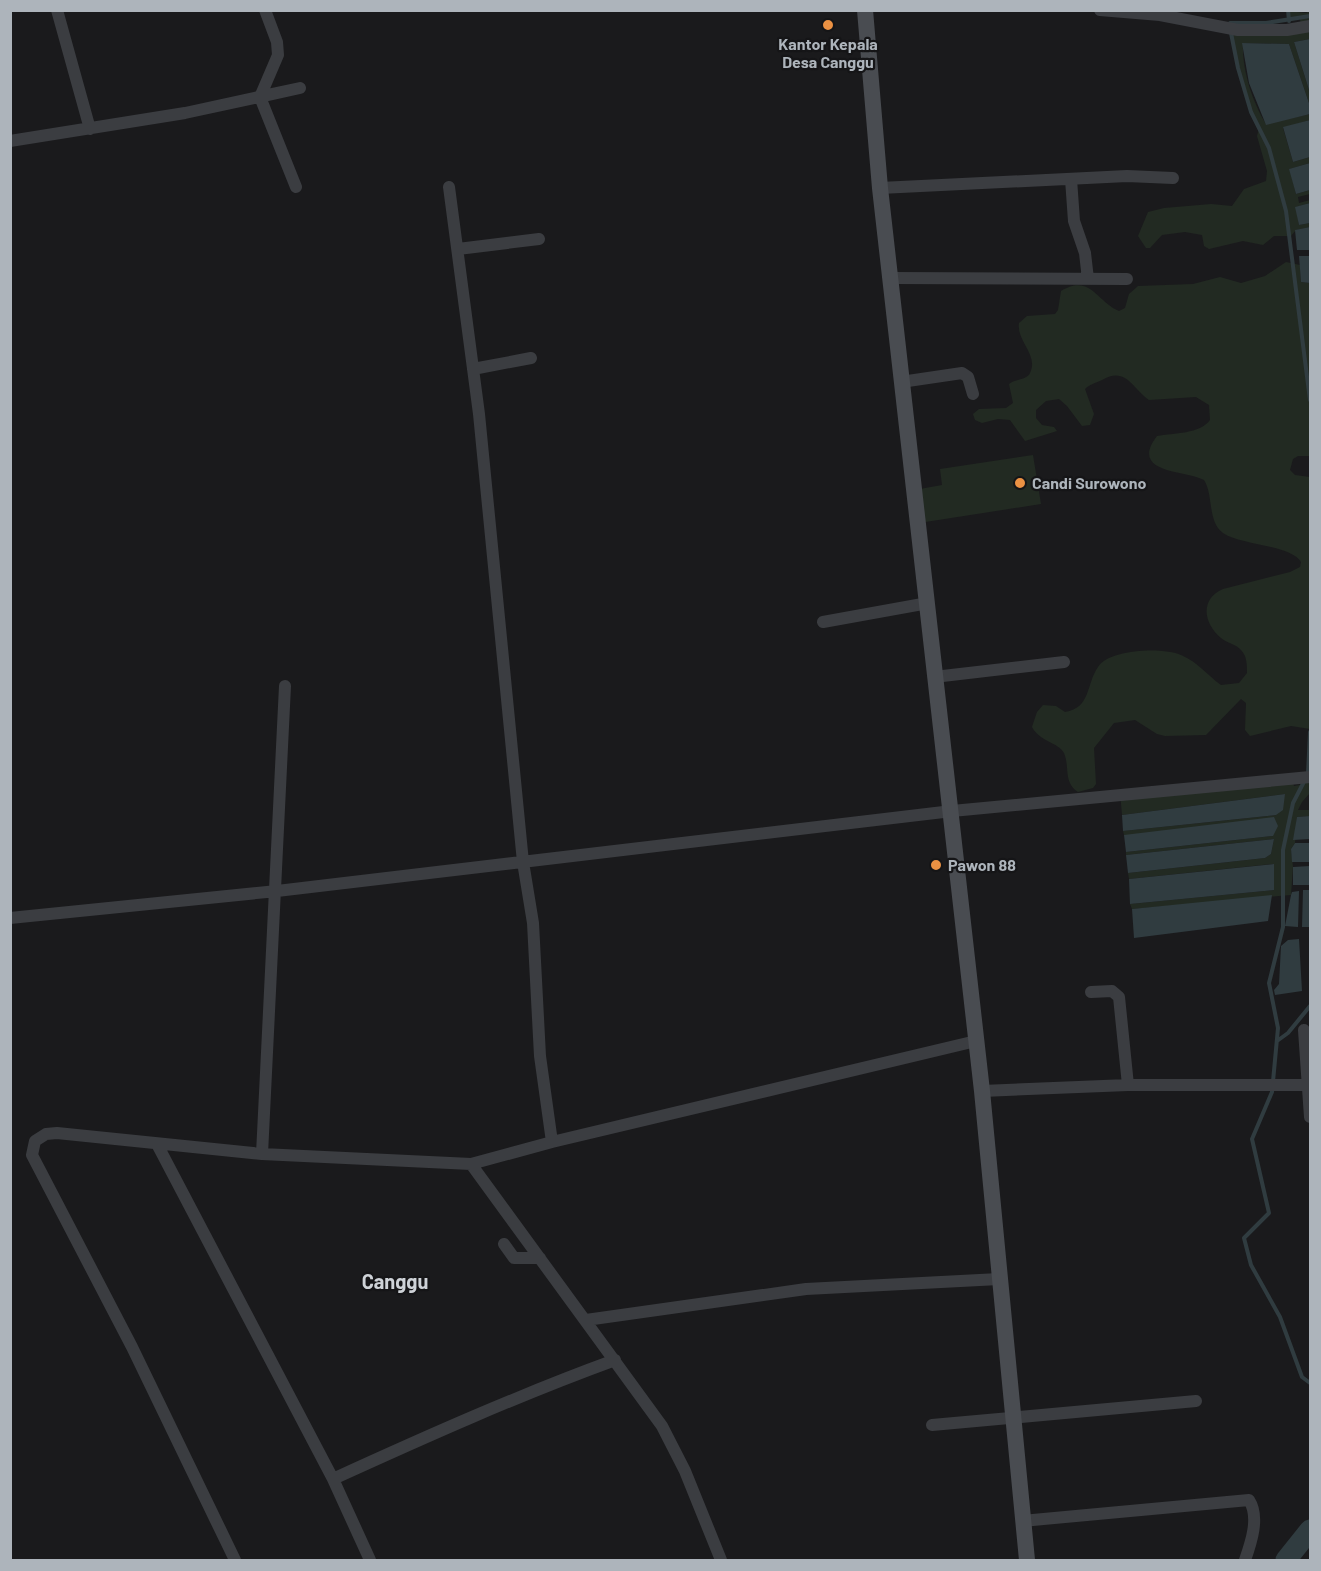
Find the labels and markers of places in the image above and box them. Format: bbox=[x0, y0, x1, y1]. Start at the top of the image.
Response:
marker: Kantor Kepala Desa Canggu bbox=[821, 18, 835, 32]
place label: Kantor Kepala Desa Canggu bbox=[778, 34, 878, 71]
place label: Candi Surowono bbox=[1032, 473, 1146, 492]
marker: Candi Surowono bbox=[1013, 476, 1027, 490]
place label: Pawon 88 bbox=[948, 855, 1016, 874]
marker: Pawon 88 bbox=[929, 858, 943, 872]

